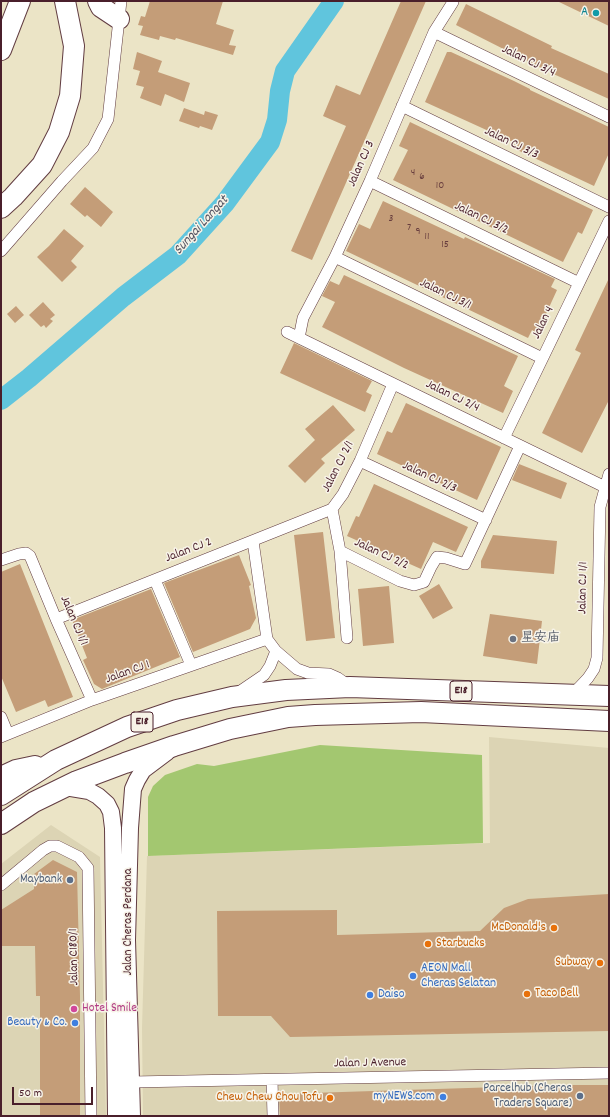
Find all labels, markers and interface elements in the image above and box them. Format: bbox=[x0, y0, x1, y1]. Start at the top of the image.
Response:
place label: A bbox=[581, 5, 588, 21]
marker: A bbox=[591, 8, 601, 18]
street label: Jalan CJ 3/4 bbox=[499, 42, 557, 82]
street label: Jalan CJ 3/3 bbox=[481, 124, 541, 164]
street label: Jalan CJ 3 bbox=[345, 138, 379, 190]
house number: 4 bbox=[411, 166, 415, 180]
house number: 6 bbox=[419, 170, 425, 184]
house number: 10 bbox=[436, 179, 444, 193]
water label: Sungai Langat bbox=[171, 193, 233, 259]
street label: Jalan CJ 3/2 bbox=[451, 199, 511, 239]
house number: 3 bbox=[389, 212, 393, 226]
house number: 7 bbox=[407, 221, 411, 235]
house number: 9 bbox=[415, 225, 421, 239]
house number: 11 bbox=[425, 230, 429, 244]
house number: 15 bbox=[441, 238, 449, 252]
street label: Jalan CJ 3/1 bbox=[417, 276, 473, 314]
street label: Jalan 4 bbox=[529, 304, 559, 342]
street label: Jalan CJ 2/4 bbox=[423, 377, 481, 417]
street label: Jalan CJ 2/1 bbox=[319, 439, 359, 495]
street label: Jalan CJ 2/3 bbox=[399, 459, 459, 497]
street label: Jalan CJ 2 bbox=[163, 535, 215, 567]
street label: Jalan CJ 2/2 bbox=[351, 536, 411, 574]
street label: Jalan CJ 1/1 bbox=[576, 562, 592, 614]
street label: Jalan CJ 1/1 bbox=[56, 594, 90, 648]
place label: 星安庙 bbox=[521, 631, 560, 647]
marker: 星安庙 bbox=[508, 634, 518, 644]
street label: Jalan CJ 1 bbox=[104, 658, 152, 688]
road number: E18 bbox=[450, 681, 472, 701]
road number: E18 bbox=[131, 712, 153, 732]
street label: Jalan Cheras Perdana bbox=[121, 868, 137, 976]
place label: Maybank bbox=[20, 872, 62, 888]
marker: Maybank bbox=[65, 875, 75, 885]
place label: McDonald's bbox=[491, 920, 546, 936]
marker: McDonald's bbox=[549, 923, 559, 933]
street label: Jalan C180/1 bbox=[67, 928, 83, 986]
place label: Starbucks bbox=[436, 936, 485, 952]
marker: Starbucks bbox=[423, 939, 433, 949]
place label: Subway bbox=[555, 955, 592, 971]
marker: Subway bbox=[595, 958, 605, 968]
place label: AEON Mall Cheras Selatan bbox=[421, 961, 496, 992]
marker: AEON Mall Cheras Selatan bbox=[408, 971, 418, 981]
place label: Taco Bell bbox=[535, 986, 578, 1002]
place label: Daiso bbox=[378, 987, 404, 1003]
marker: Taco Bell bbox=[522, 989, 532, 999]
marker: Daiso bbox=[365, 990, 375, 1000]
place label: Hotel Smile bbox=[82, 1001, 137, 1017]
marker: Hotel Smile bbox=[69, 1004, 79, 1014]
place label: Beauty & Co. bbox=[7, 1015, 67, 1031]
marker: Beauty & Co. bbox=[70, 1018, 80, 1028]
street label: Jalan J Avenue bbox=[334, 1056, 406, 1072]
scale bar bbox=[14, 1079, 95, 1105]
place label: Parcelhub (Cheras Traders Square) bbox=[483, 1081, 572, 1112]
text: 50 m bbox=[19, 1085, 42, 1102]
place label: myNEWS.com bbox=[373, 1089, 435, 1105]
place label: Chew Chew Chou Tofu bbox=[216, 1090, 322, 1106]
marker: Parcelhub (Cheras Traders Square) bbox=[575, 1091, 585, 1101]
marker: myNEWS.com bbox=[438, 1092, 448, 1102]
marker: Chew Chew Chou Tofu bbox=[325, 1093, 335, 1103]

